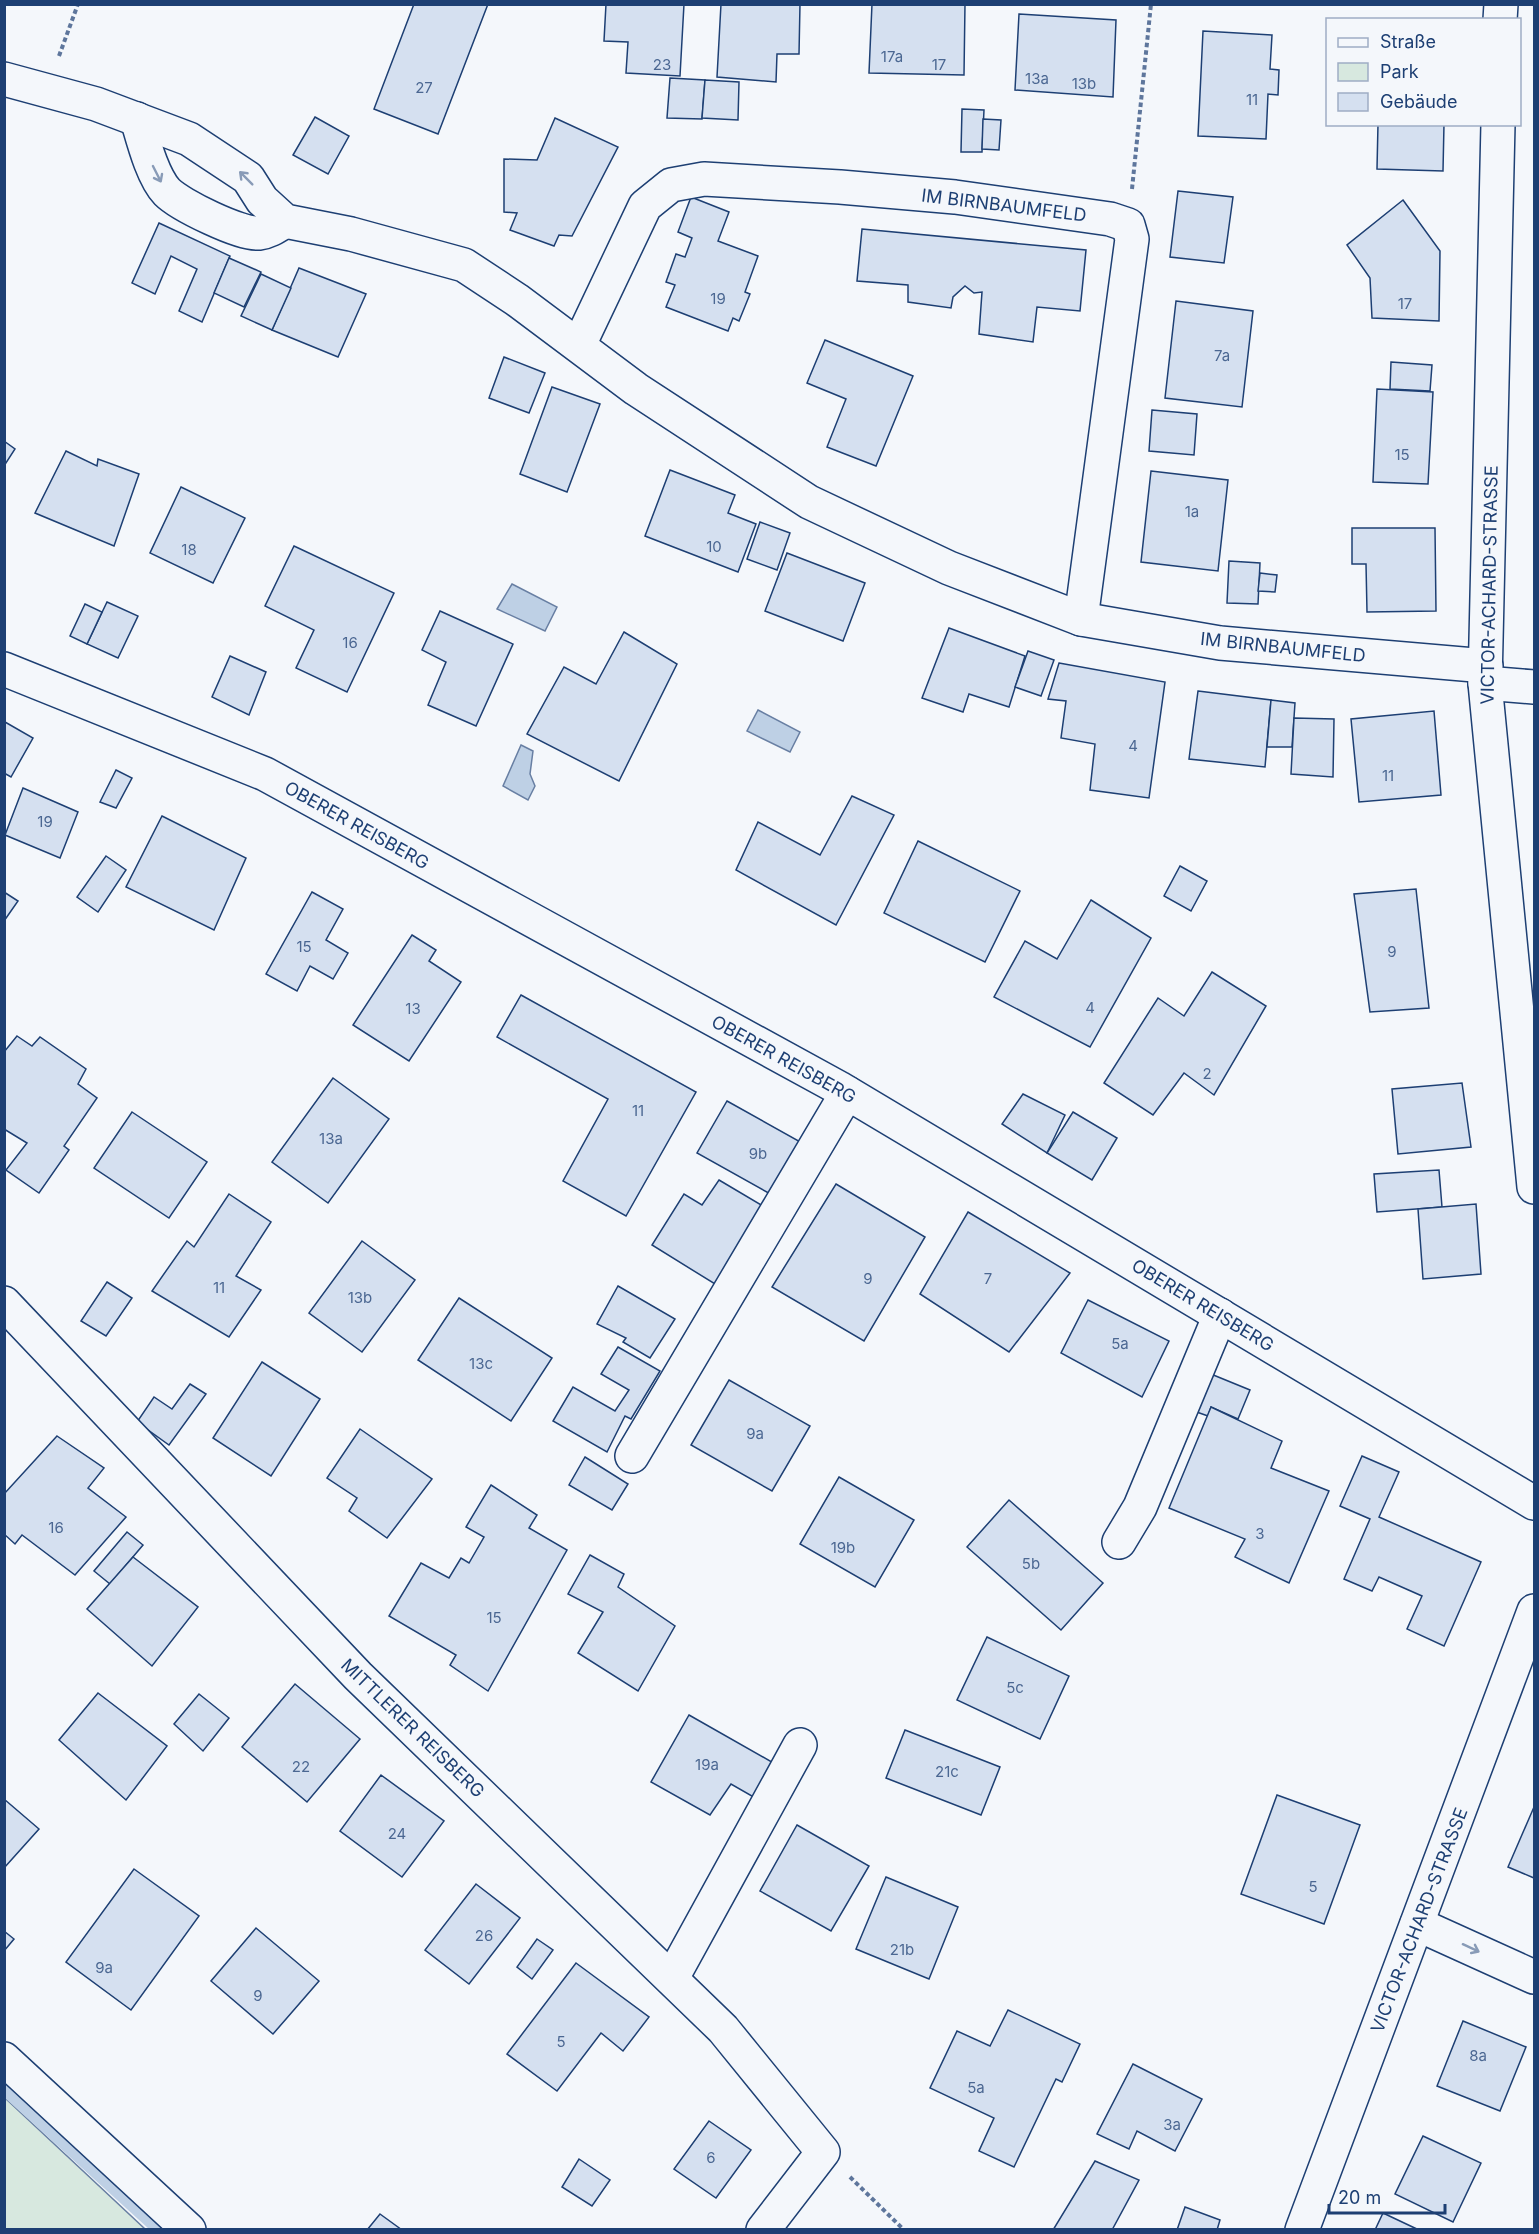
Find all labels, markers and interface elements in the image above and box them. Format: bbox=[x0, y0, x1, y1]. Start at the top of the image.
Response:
legend bbox=[1326, 18, 1521, 126]
text: Straße bbox=[1380, 31, 1436, 52]
house number: 17a bbox=[881, 47, 903, 66]
house number: 23 bbox=[653, 55, 671, 74]
house number: 17 bbox=[932, 55, 946, 74]
text: Park bbox=[1380, 61, 1419, 82]
house number: 13a bbox=[1025, 69, 1049, 88]
house number: 13b bbox=[1072, 74, 1096, 93]
house number: 27 bbox=[415, 78, 433, 97]
house number: 11 bbox=[1246, 90, 1258, 109]
text: Gebäude bbox=[1380, 91, 1457, 112]
one-way arrow bbox=[152, 164, 164, 182]
one-way arrow bbox=[238, 171, 253, 185]
street label: IM BIRNBAUMFELD bbox=[920, 184, 1088, 226]
house number: 19 bbox=[710, 289, 726, 308]
house number: 17 bbox=[1398, 294, 1412, 313]
house number: 7a bbox=[1214, 346, 1230, 365]
house number: 15 bbox=[1394, 445, 1410, 464]
street label: VICTOR-ACHARD-STRASSE bbox=[1476, 465, 1502, 705]
house number: 1a bbox=[1185, 502, 1199, 521]
house number: 10 bbox=[706, 537, 722, 556]
house number: 18 bbox=[181, 540, 197, 559]
street label: IM BIRNBAUMFELD bbox=[1199, 628, 1367, 666]
house number: 16 bbox=[342, 633, 358, 652]
house number: 4 bbox=[1128, 736, 1138, 755]
house number: 11 bbox=[1382, 766, 1394, 785]
street label: OBERER REISBERG bbox=[281, 777, 433, 873]
house number: 19 bbox=[37, 812, 53, 831]
house number: 15 bbox=[296, 937, 312, 956]
house number: 9 bbox=[1387, 942, 1397, 961]
house number: 4 bbox=[1085, 998, 1095, 1017]
house number: 13 bbox=[405, 999, 421, 1018]
street label: OBERER REISBERG bbox=[708, 1011, 860, 1107]
house number: 2 bbox=[1202, 1064, 1212, 1083]
house number: 11 bbox=[632, 1101, 644, 1120]
house number: 13a bbox=[319, 1129, 343, 1148]
house number: 9b bbox=[749, 1144, 767, 1163]
street label: OBERER REISBERG bbox=[1128, 1254, 1278, 1356]
house number: 9 bbox=[863, 1269, 873, 1288]
house number: 7 bbox=[984, 1269, 992, 1288]
house number: 11 bbox=[213, 1278, 225, 1297]
house number: 13b bbox=[348, 1288, 372, 1307]
house number: 5a bbox=[1111, 1334, 1129, 1353]
house number: 13c bbox=[469, 1354, 493, 1373]
house number: 9a bbox=[746, 1424, 764, 1443]
house number: 16 bbox=[48, 1518, 64, 1537]
house number: 3 bbox=[1255, 1524, 1265, 1543]
house number: 19b bbox=[831, 1538, 855, 1557]
house number: 5b bbox=[1022, 1554, 1040, 1573]
house number: 15 bbox=[486, 1608, 502, 1627]
street label: MITTLERER REISBERG bbox=[337, 1654, 489, 1802]
house number: 5c bbox=[1006, 1678, 1024, 1697]
house number: 19a bbox=[695, 1755, 719, 1774]
house number: 22 bbox=[292, 1757, 310, 1776]
house number: 21c bbox=[935, 1762, 959, 1781]
street label: VICTOR-ACHARD-STRASSE bbox=[1366, 1805, 1472, 2035]
house number: 24 bbox=[388, 1824, 406, 1843]
house number: 5 bbox=[1308, 1877, 1318, 1896]
house number: 26 bbox=[475, 1926, 493, 1945]
house number: 21b bbox=[890, 1940, 914, 1959]
one-way arrow bbox=[1461, 1943, 1479, 1954]
house number: 9a bbox=[95, 1958, 113, 1977]
house number: 9 bbox=[253, 1986, 263, 2005]
house number: 5 bbox=[556, 2032, 566, 2051]
house number: 8a bbox=[1469, 2046, 1487, 2065]
house number: 5a bbox=[967, 2078, 985, 2097]
house number: 3a bbox=[1163, 2115, 1181, 2134]
house number: 6 bbox=[706, 2148, 716, 2167]
scale bar bbox=[1329, 2177, 1444, 2215]
text: 20 m bbox=[1338, 2187, 1381, 2208]

